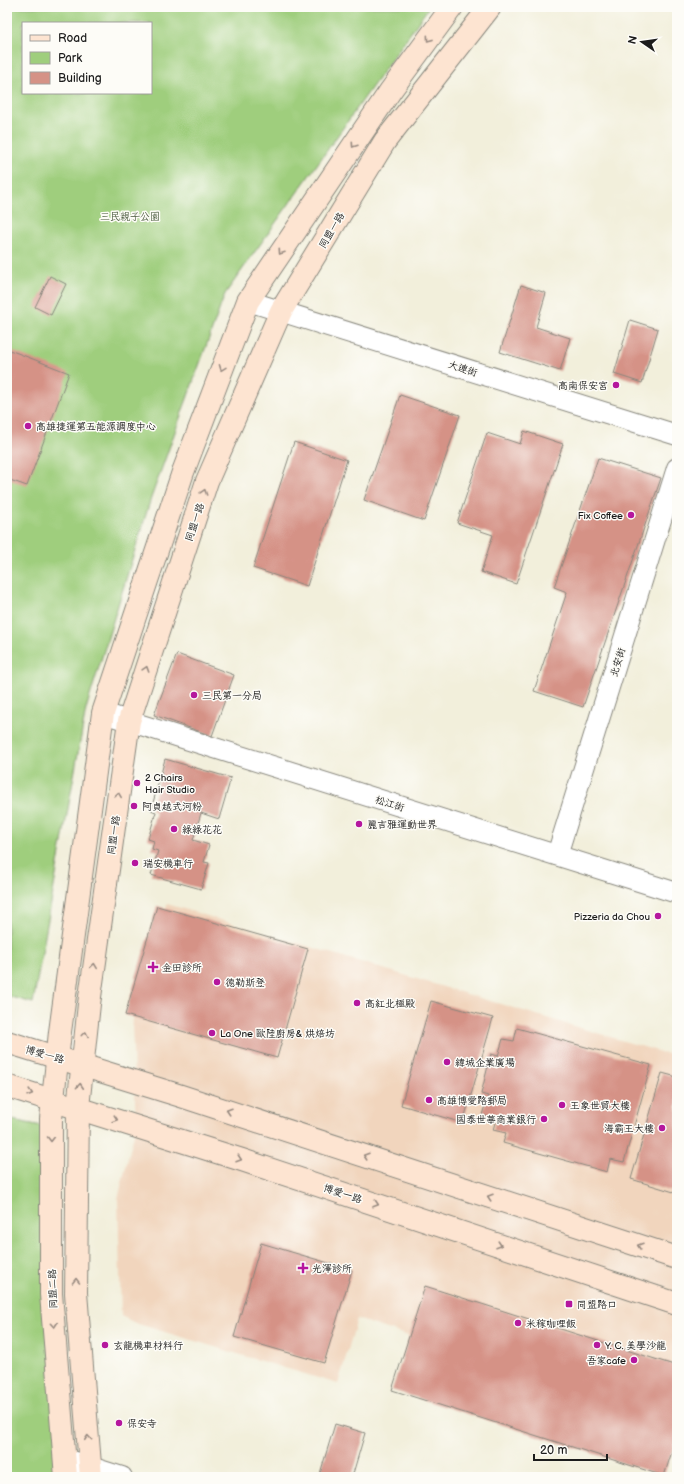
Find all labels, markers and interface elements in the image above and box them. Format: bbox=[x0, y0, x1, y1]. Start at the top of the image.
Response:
legend bbox=[22, 22, 152, 94]
north arrow bbox=[622, 22, 662, 62]
text: Road bbox=[58, 31, 87, 46]
one-way arrow bbox=[427, 34, 434, 41]
text: N bbox=[625, 34, 640, 45]
text: Park bbox=[58, 51, 82, 66]
text: Building bbox=[58, 71, 102, 86]
one-way arrow bbox=[352, 140, 359, 147]
street label: 同盟一路 bbox=[316, 210, 347, 251]
park label: 三民親子公園 bbox=[100, 211, 160, 223]
one-way arrow bbox=[279, 248, 286, 255]
street label: 大連街 bbox=[447, 359, 479, 379]
one-way arrow bbox=[219, 364, 227, 371]
place label: 高南保安宮 bbox=[558, 380, 608, 392]
marker: 高南保安宮 bbox=[611, 380, 621, 390]
marker: 高雄捷運第五能源調度中心 bbox=[23, 421, 33, 431]
place label: 高雄捷運第五能源調度中心 bbox=[36, 421, 156, 433]
one-way arrow bbox=[199, 489, 207, 496]
street label: 同盟一路 bbox=[183, 501, 207, 543]
place label: Fix Coffee bbox=[578, 510, 623, 522]
marker: Fix Coffee bbox=[626, 510, 636, 520]
street label: 北安街 bbox=[608, 646, 628, 678]
one-way arrow bbox=[141, 665, 150, 672]
marker: 三民第一分局 bbox=[189, 690, 199, 700]
place label: 三民第一分局 bbox=[202, 690, 262, 702]
place label: 2 Chairs Hair Studio bbox=[145, 772, 195, 796]
marker: 2 Chairs Hair Studio bbox=[132, 778, 142, 788]
one-way arrow bbox=[113, 792, 122, 798]
street label: 松江街 bbox=[374, 794, 406, 814]
marker: 阿貞越式河粉 bbox=[129, 801, 139, 811]
place label: 阿貞越式河粉 bbox=[142, 801, 202, 813]
street label: 同盟一路 bbox=[105, 814, 123, 856]
marker: 麗吉雅運動世界 bbox=[354, 819, 364, 829]
place label: 麗吉雅運動世界 bbox=[367, 819, 437, 831]
marker: 綠綠花花 bbox=[169, 824, 179, 834]
place label: 綠綠花花 bbox=[182, 824, 222, 836]
marker: 瑞安機車行 bbox=[130, 858, 140, 868]
place label: 瑞安機車行 bbox=[143, 858, 193, 870]
place label: Pizzeria da Chou bbox=[574, 911, 650, 923]
marker: Pizzeria da Chou bbox=[653, 911, 663, 921]
marker: 金田診所 bbox=[147, 961, 159, 973]
place label: 金田診所 bbox=[162, 962, 202, 974]
one-way arrow bbox=[89, 963, 98, 969]
marker: 德勒斯登 bbox=[212, 977, 222, 987]
place label: 德勒斯登 bbox=[225, 977, 265, 989]
marker: 高紅北極殿 bbox=[352, 998, 362, 1008]
place label: 高紅北極殿 bbox=[365, 998, 415, 1010]
marker: La One 歐陸廚房& 烘焙坊 bbox=[207, 1028, 217, 1038]
place label: La One 歐陸廚房& 烘焙坊 bbox=[220, 1028, 335, 1040]
one-way arrow bbox=[81, 1031, 90, 1037]
street label: 博愛一路 bbox=[24, 1044, 66, 1066]
marker: 緯城企業廣場 bbox=[442, 1057, 452, 1067]
place label: 緯城企業廣場 bbox=[455, 1057, 515, 1069]
one-way arrow bbox=[75, 1083, 84, 1089]
one-way arrow bbox=[26, 1088, 33, 1097]
marker: 高雄博愛路郵局 bbox=[424, 1095, 434, 1105]
place label: 高雄博愛路郵局 bbox=[437, 1095, 507, 1107]
marker: 王象世貿大樓 bbox=[557, 1100, 567, 1110]
place label: 王象世貿大樓 bbox=[570, 1100, 630, 1112]
one-way arrow bbox=[226, 1108, 233, 1116]
one-way arrow bbox=[112, 1114, 119, 1123]
place label: 國泰世華商業銀行 bbox=[456, 1114, 536, 1126]
marker: 國泰世華商業銀行 bbox=[539, 1114, 549, 1124]
place label: 海霸王大樓 bbox=[604, 1123, 654, 1135]
marker: 海霸王大樓 bbox=[657, 1123, 667, 1133]
one-way arrow bbox=[47, 1136, 55, 1142]
one-way arrow bbox=[363, 1152, 370, 1161]
one-way arrow bbox=[236, 1154, 243, 1163]
street label: 博愛一路 bbox=[322, 1182, 364, 1206]
one-way arrow bbox=[486, 1193, 493, 1201]
one-way arrow bbox=[372, 1199, 379, 1208]
one-way arrow bbox=[496, 1240, 503, 1249]
one-way arrow bbox=[637, 1242, 644, 1251]
marker: 光澤診所 bbox=[297, 1262, 309, 1274]
place label: 光澤診所 bbox=[312, 1263, 352, 1275]
street label: 同盟二路 bbox=[46, 1269, 60, 1309]
one-way arrow bbox=[72, 1278, 80, 1284]
marker: 同盟路口 bbox=[564, 1299, 574, 1309]
place label: 同盟路口 bbox=[577, 1299, 617, 1311]
marker: 米稼咖哩飯 bbox=[513, 1318, 523, 1328]
place label: 米稼咖哩飯 bbox=[526, 1318, 576, 1330]
one-way arrow bbox=[49, 1322, 58, 1328]
marker: 玄龍機車材料行 bbox=[100, 1340, 110, 1350]
place label: 玄龍機車材料行 bbox=[113, 1340, 183, 1352]
marker: Y. C. 美學沙龍 bbox=[592, 1340, 602, 1350]
place label: Y. C. 美學沙龍 bbox=[604, 1340, 666, 1352]
place label: 吾家cafe bbox=[586, 1355, 626, 1367]
marker: 吾家cafe bbox=[629, 1355, 639, 1365]
marker: 保安寺 bbox=[114, 1418, 124, 1428]
place label: 保安寺 bbox=[127, 1418, 157, 1430]
one-way arrow bbox=[83, 1435, 92, 1441]
scale bar bbox=[534, 1436, 607, 1462]
text: 20 m bbox=[540, 1443, 567, 1458]

